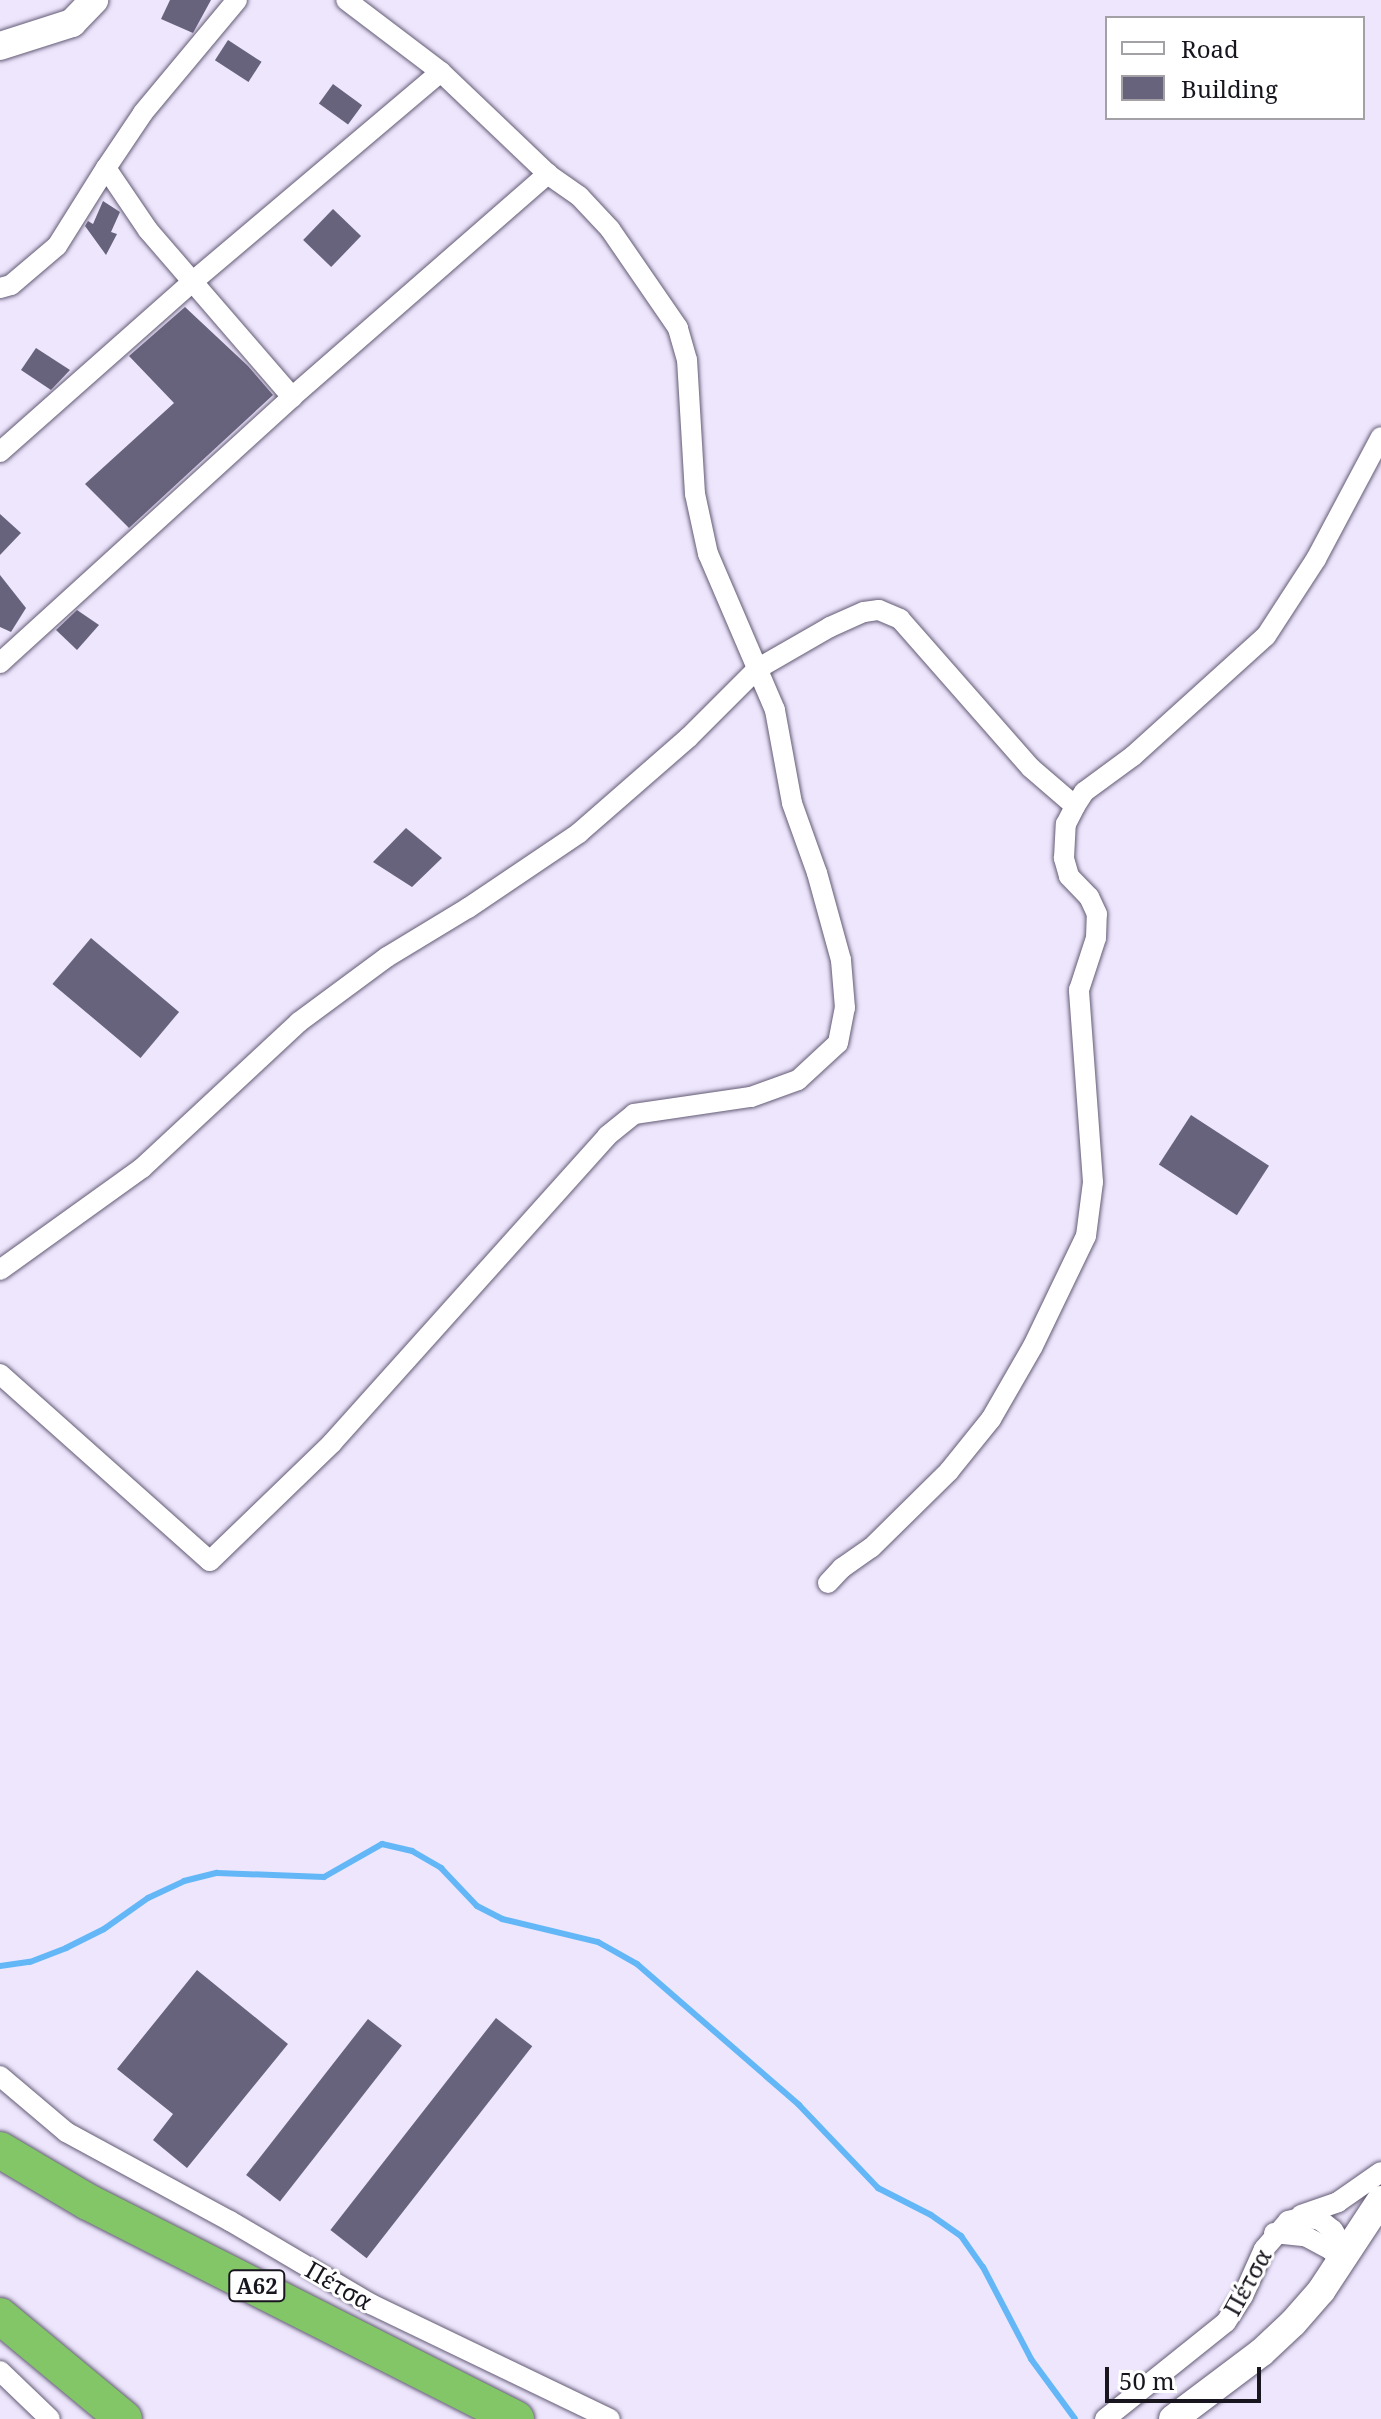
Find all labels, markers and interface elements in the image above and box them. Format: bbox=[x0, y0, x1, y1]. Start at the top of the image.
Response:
legend bbox=[1105, 16, 1365, 120]
text: Road bbox=[1181, 32, 1239, 65]
text: Building bbox=[1181, 72, 1278, 105]
street label: Πέτσα bbox=[1217, 2244, 1277, 2320]
street label: Πέτσα bbox=[301, 2255, 377, 2315]
road number: Α62 bbox=[227, 2268, 287, 2304]
scale bar bbox=[1109, 2351, 1265, 2401]
text: 50 m bbox=[1119, 2364, 1175, 2397]

